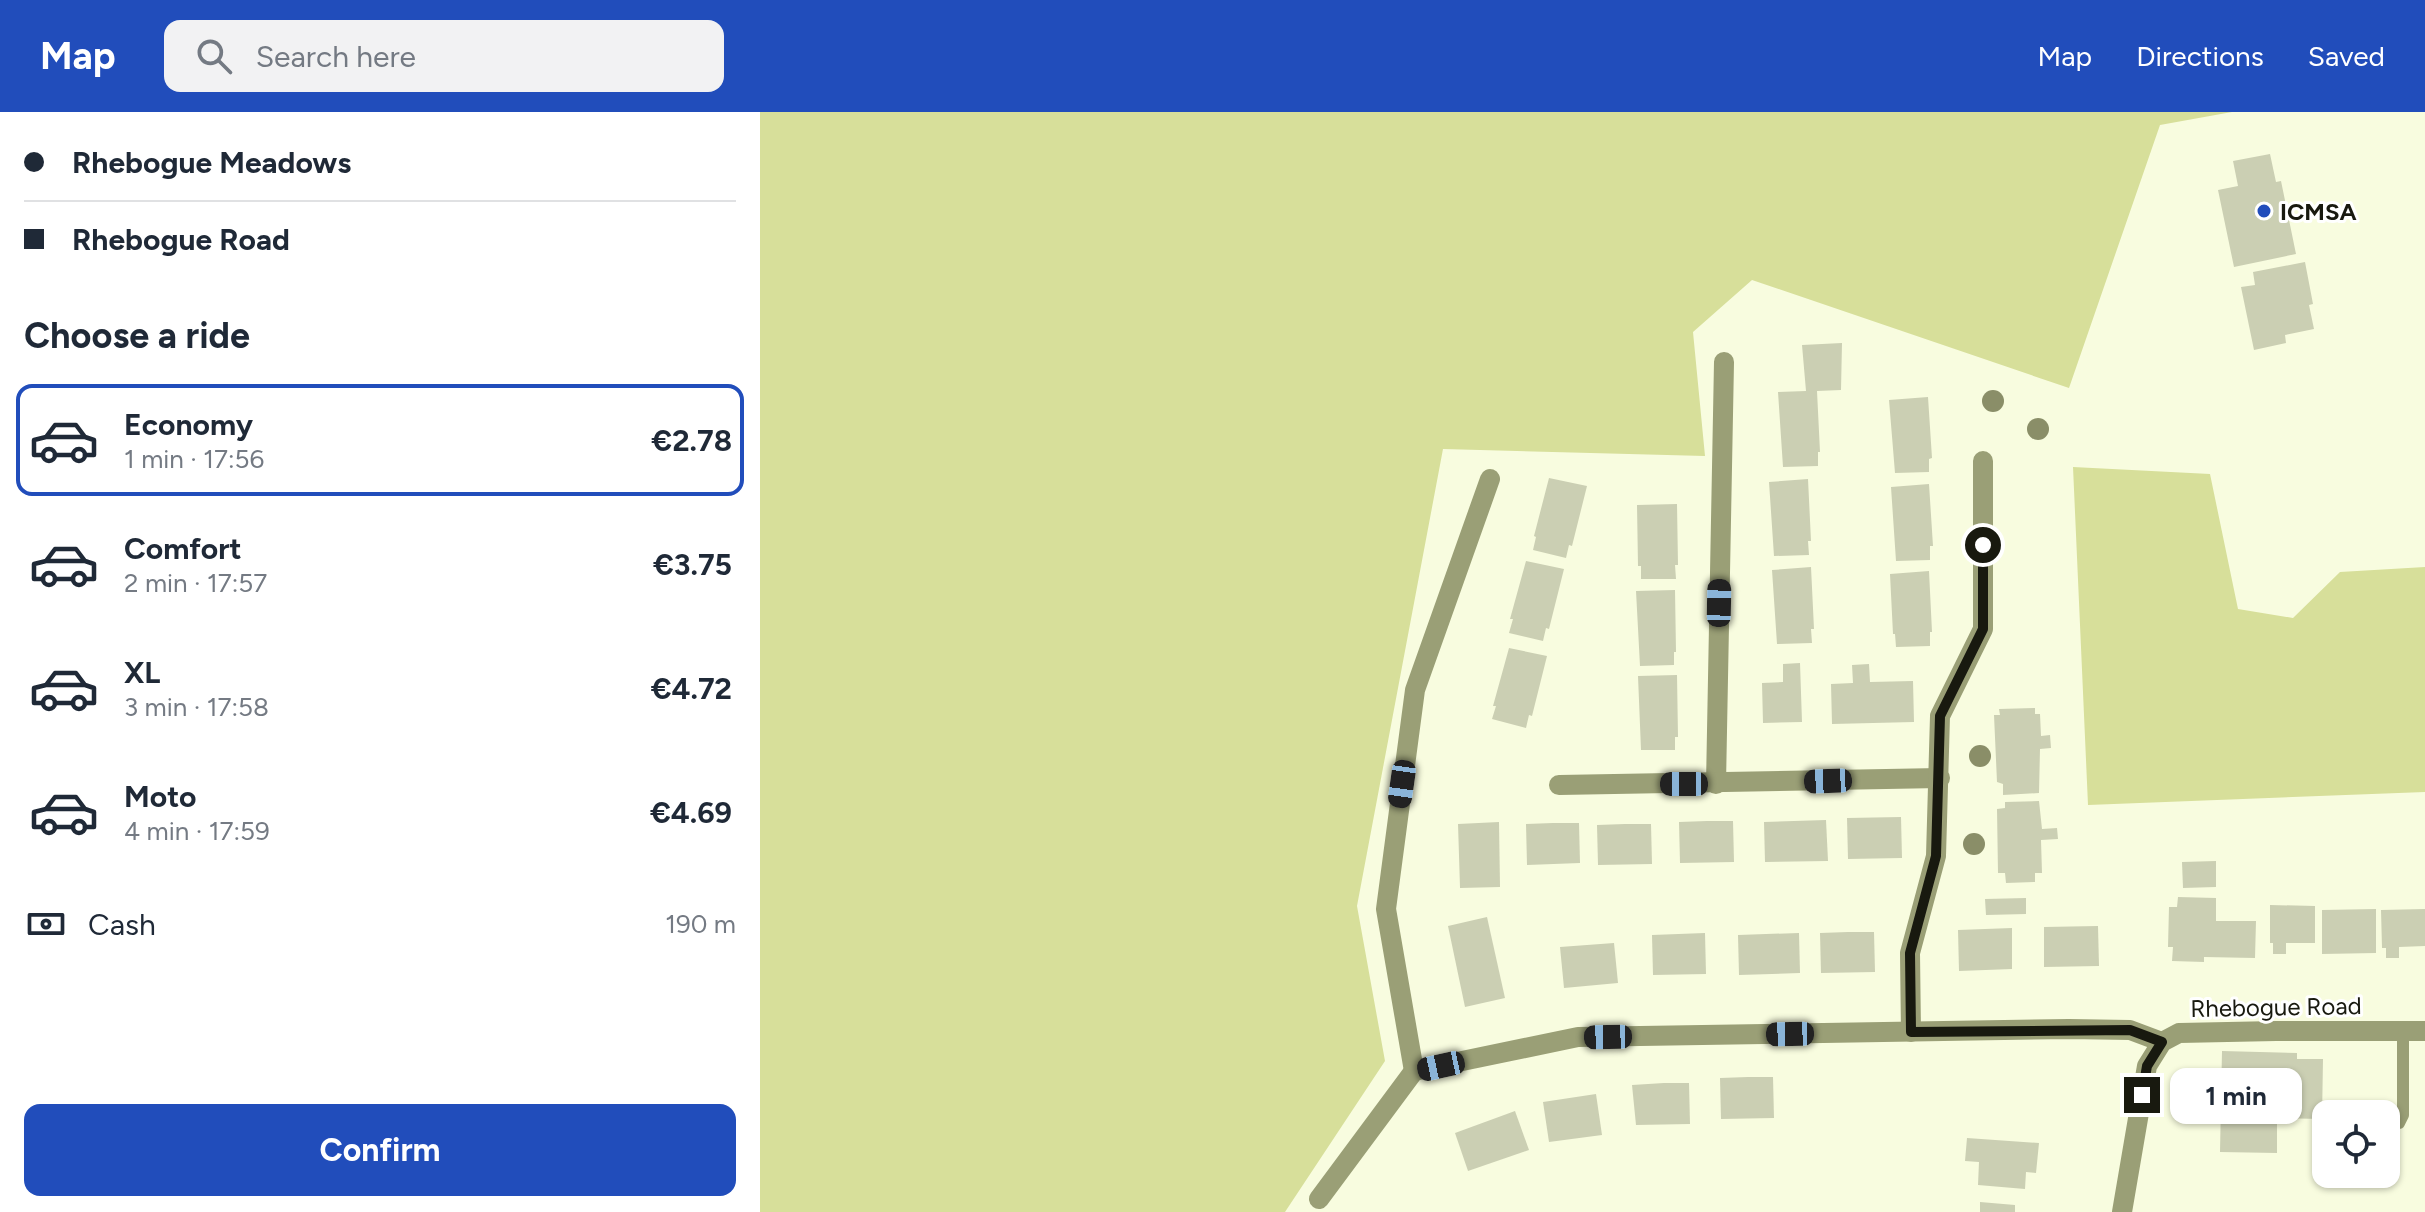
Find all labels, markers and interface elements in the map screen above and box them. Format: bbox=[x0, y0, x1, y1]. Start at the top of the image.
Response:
search box bbox=[164, 20, 724, 92]
text: Map bbox=[40, 33, 116, 79]
icon: search bbox=[192, 34, 236, 78]
text: Search here bbox=[256, 38, 416, 75]
text: Map bbox=[2038, 39, 2092, 73]
text: Directions bbox=[2136, 39, 2264, 73]
text: Saved bbox=[2308, 39, 2385, 73]
text: Rhebogue Meadows bbox=[72, 144, 351, 181]
place label: ICMSA bbox=[2280, 197, 2357, 226]
marker: ICMSA bbox=[2255, 202, 2273, 220]
text: Rhebogue Road bbox=[72, 221, 290, 258]
text: Choose a ride bbox=[24, 314, 250, 357]
icon: car bbox=[28, 404, 100, 476]
text: Economy bbox=[124, 406, 253, 443]
text: €2.78 bbox=[651, 422, 732, 459]
text: 1 min · 17:56 bbox=[124, 443, 264, 475]
route start bbox=[1965, 527, 2001, 563]
icon: car bbox=[28, 528, 100, 600]
text: Comfort bbox=[124, 530, 242, 567]
text: €3.75 bbox=[653, 546, 732, 583]
text: 2 min · 17:57 bbox=[124, 567, 267, 599]
car bbox=[1707, 579, 1731, 627]
icon: car bbox=[28, 652, 100, 724]
text: XL bbox=[124, 654, 160, 691]
text: €4.72 bbox=[651, 670, 732, 707]
text: 3 min · 17:58 bbox=[124, 691, 269, 723]
car bbox=[1387, 759, 1417, 809]
car bbox=[1804, 768, 1852, 794]
car bbox=[1660, 772, 1708, 796]
icon: car bbox=[28, 776, 100, 848]
text: Moto bbox=[124, 778, 196, 815]
text: €4.69 bbox=[650, 794, 732, 831]
text: 4 min · 17:59 bbox=[124, 815, 270, 847]
icon: cash bbox=[24, 902, 68, 946]
text: Cash bbox=[88, 906, 156, 943]
text: 190 m bbox=[665, 908, 736, 940]
street label: Rhebogue Road bbox=[2190, 991, 2362, 1023]
car bbox=[1766, 1022, 1814, 1046]
car bbox=[1584, 1025, 1632, 1049]
car bbox=[1415, 1049, 1467, 1083]
callout: 1 min bbox=[2170, 1067, 2302, 1123]
route end bbox=[2124, 1077, 2160, 1113]
text: 1 min bbox=[2205, 1080, 2267, 1112]
map controls bbox=[2312, 1100, 2400, 1188]
button: locate bbox=[2312, 1100, 2400, 1188]
button: Confirm bbox=[24, 1104, 736, 1196]

